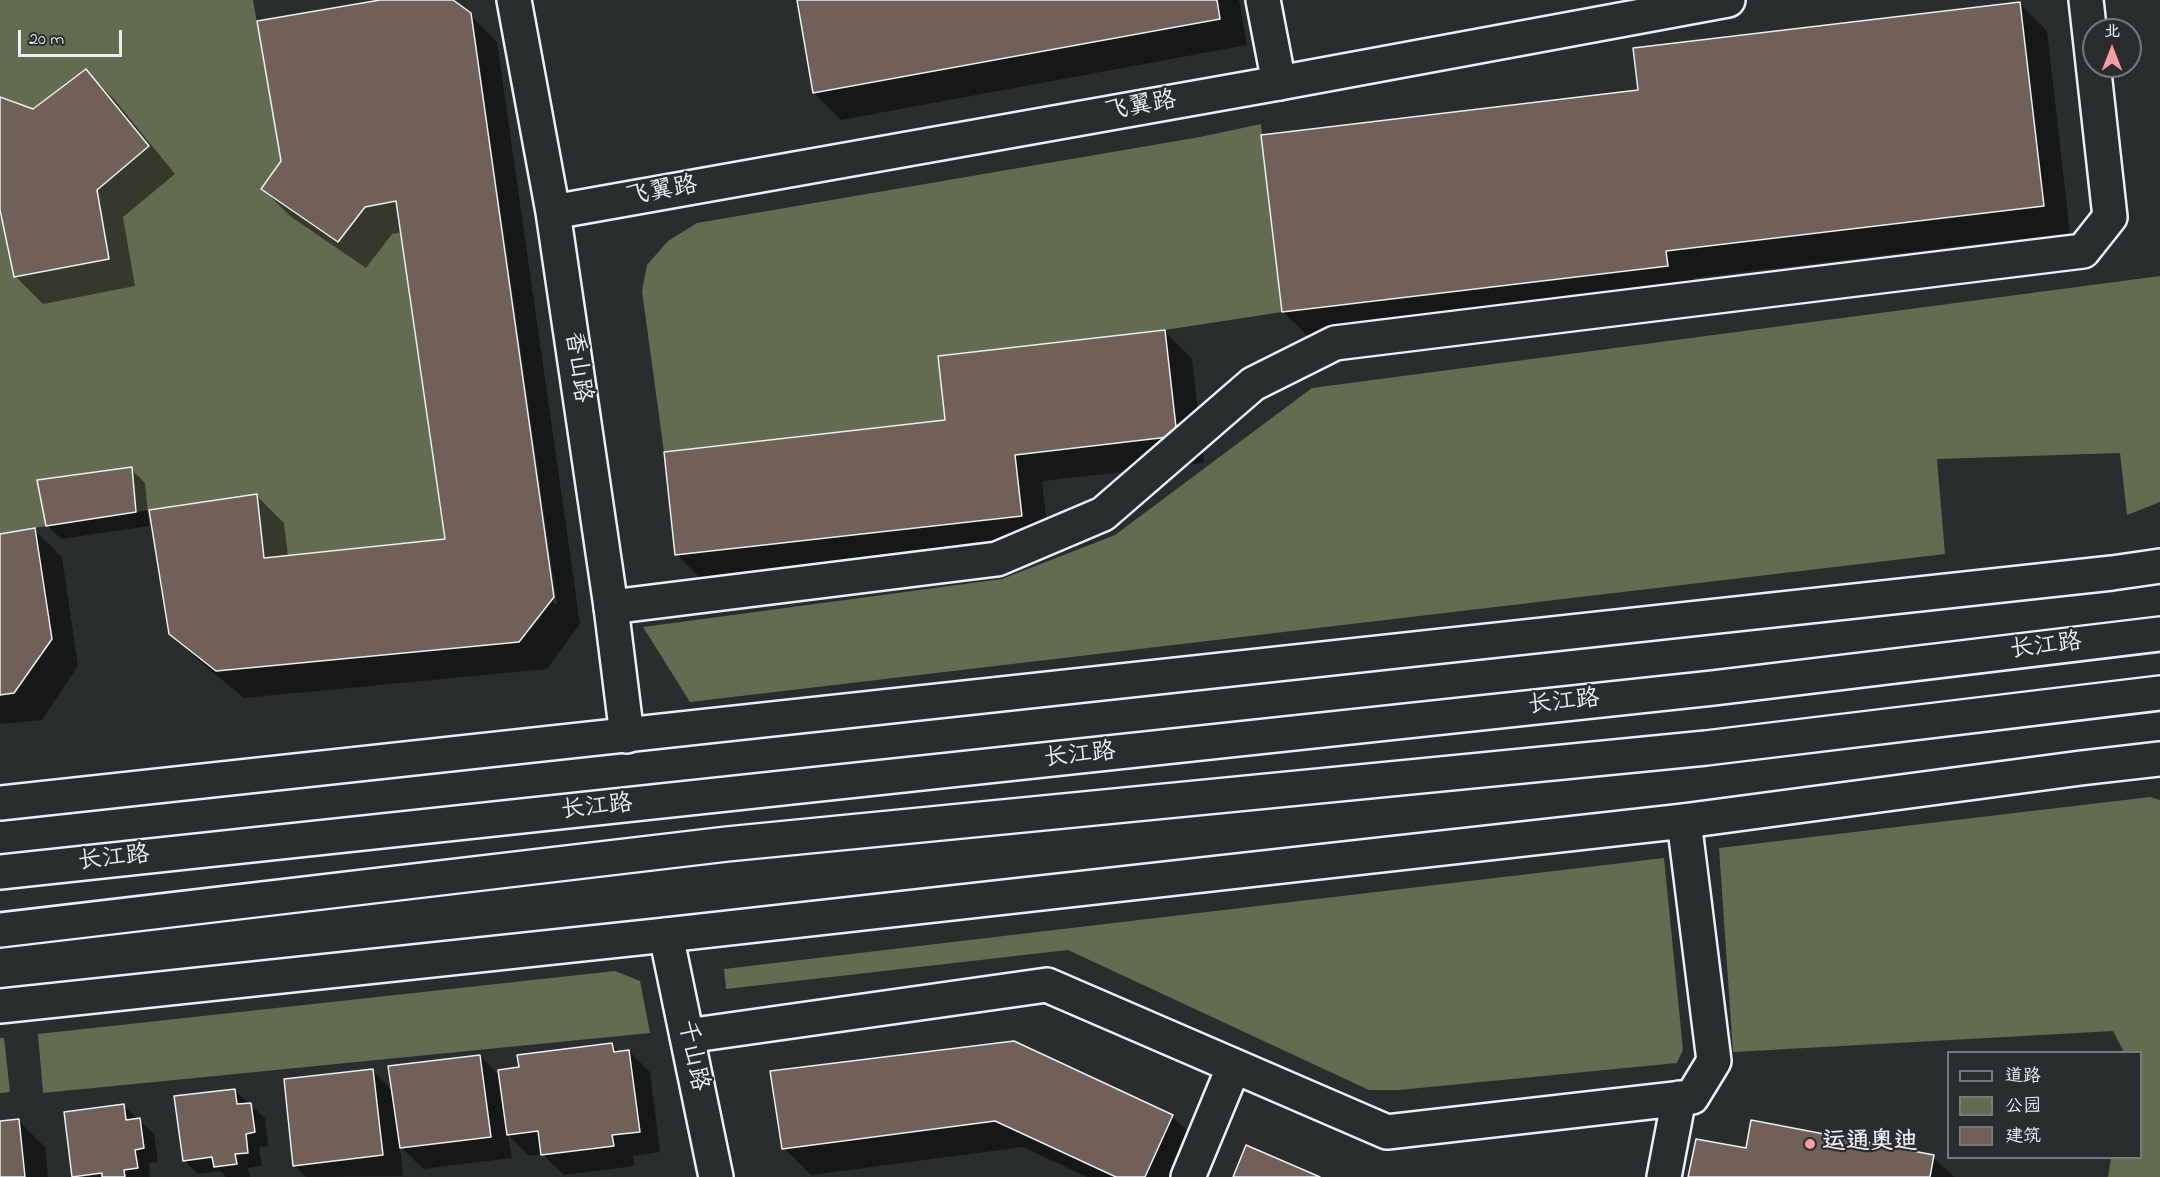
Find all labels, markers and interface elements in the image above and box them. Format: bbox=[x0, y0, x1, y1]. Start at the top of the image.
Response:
scale bar bbox=[21, 18, 124, 56]
north arrow bbox=[2082, 18, 2142, 78]
text: 北 bbox=[2104, 20, 2120, 44]
text: 20 m bbox=[29, 27, 64, 53]
street label: 飞翼路 bbox=[1103, 88, 1179, 128]
street label: 飞翼路 bbox=[624, 173, 700, 213]
street label: 香山路 bbox=[557, 329, 595, 405]
street label: 长江路 bbox=[2009, 629, 2083, 667]
street label: 长江路 bbox=[1527, 686, 1601, 722]
street label: 长江路 bbox=[1043, 739, 1117, 775]
street label: 长江路 bbox=[560, 791, 634, 827]
street label: 长江路 bbox=[77, 842, 151, 878]
street label: 千山路 bbox=[669, 1018, 713, 1094]
legend bbox=[1947, 1051, 2142, 1159]
text: 道路 bbox=[2005, 1064, 2041, 1090]
text: 公园 bbox=[2005, 1094, 2041, 1120]
text: 建筑 bbox=[2005, 1124, 2041, 1150]
place label: 运通奥迪 bbox=[1822, 1130, 1918, 1158]
marker: 运通奥迪 bbox=[1803, 1137, 1817, 1151]

